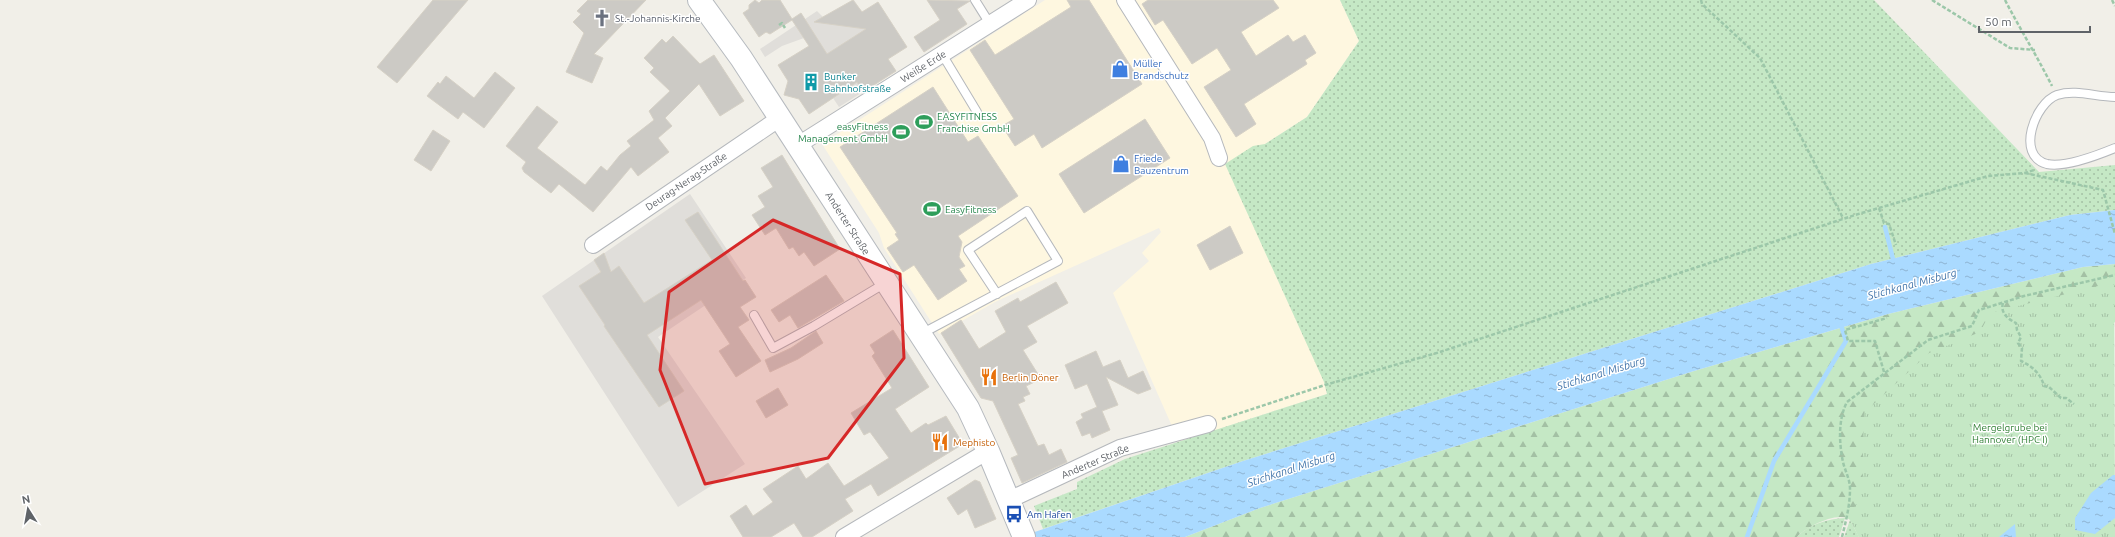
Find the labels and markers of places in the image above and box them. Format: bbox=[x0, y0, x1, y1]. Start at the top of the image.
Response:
church icon: St.-Johannis-Kirche bbox=[592, 8, 612, 28]
place label: St.-Johannis-Kirche bbox=[615, 13, 701, 24]
place label: Müller Brandschutz bbox=[1133, 58, 1189, 81]
shop icon: Müller Brandschutz bbox=[1110, 59, 1130, 79]
place label: Bunker Bahnhofstraße bbox=[824, 71, 891, 94]
building icon: Bunker Bahnhofstraße bbox=[801, 72, 821, 92]
place label: EASYFITNESS Franchise GmbH bbox=[937, 111, 1010, 134]
sports icon: EASYFITNESS Franchise GmbH bbox=[914, 112, 934, 132]
place label: easyFitness Management GmbH bbox=[798, 121, 888, 144]
sports icon: easyFitness Management GmbH bbox=[891, 122, 911, 142]
place label: Friede Bauzentrum bbox=[1134, 153, 1189, 176]
shop icon: Friede Bauzentrum bbox=[1111, 154, 1131, 174]
sports icon: EasyFitness bbox=[922, 199, 942, 219]
place label: EasyFitness bbox=[945, 204, 996, 215]
restaurant icon: Berlin Döner bbox=[979, 367, 999, 387]
place label: Berlin Döner bbox=[1002, 372, 1059, 383]
restaurant icon: Mephisto bbox=[930, 432, 950, 452]
place label: Mephisto bbox=[953, 437, 995, 448]
bus stop icon: Am Hafen bbox=[1004, 504, 1024, 524]
place label: Am Hafen bbox=[1027, 509, 1072, 520]

